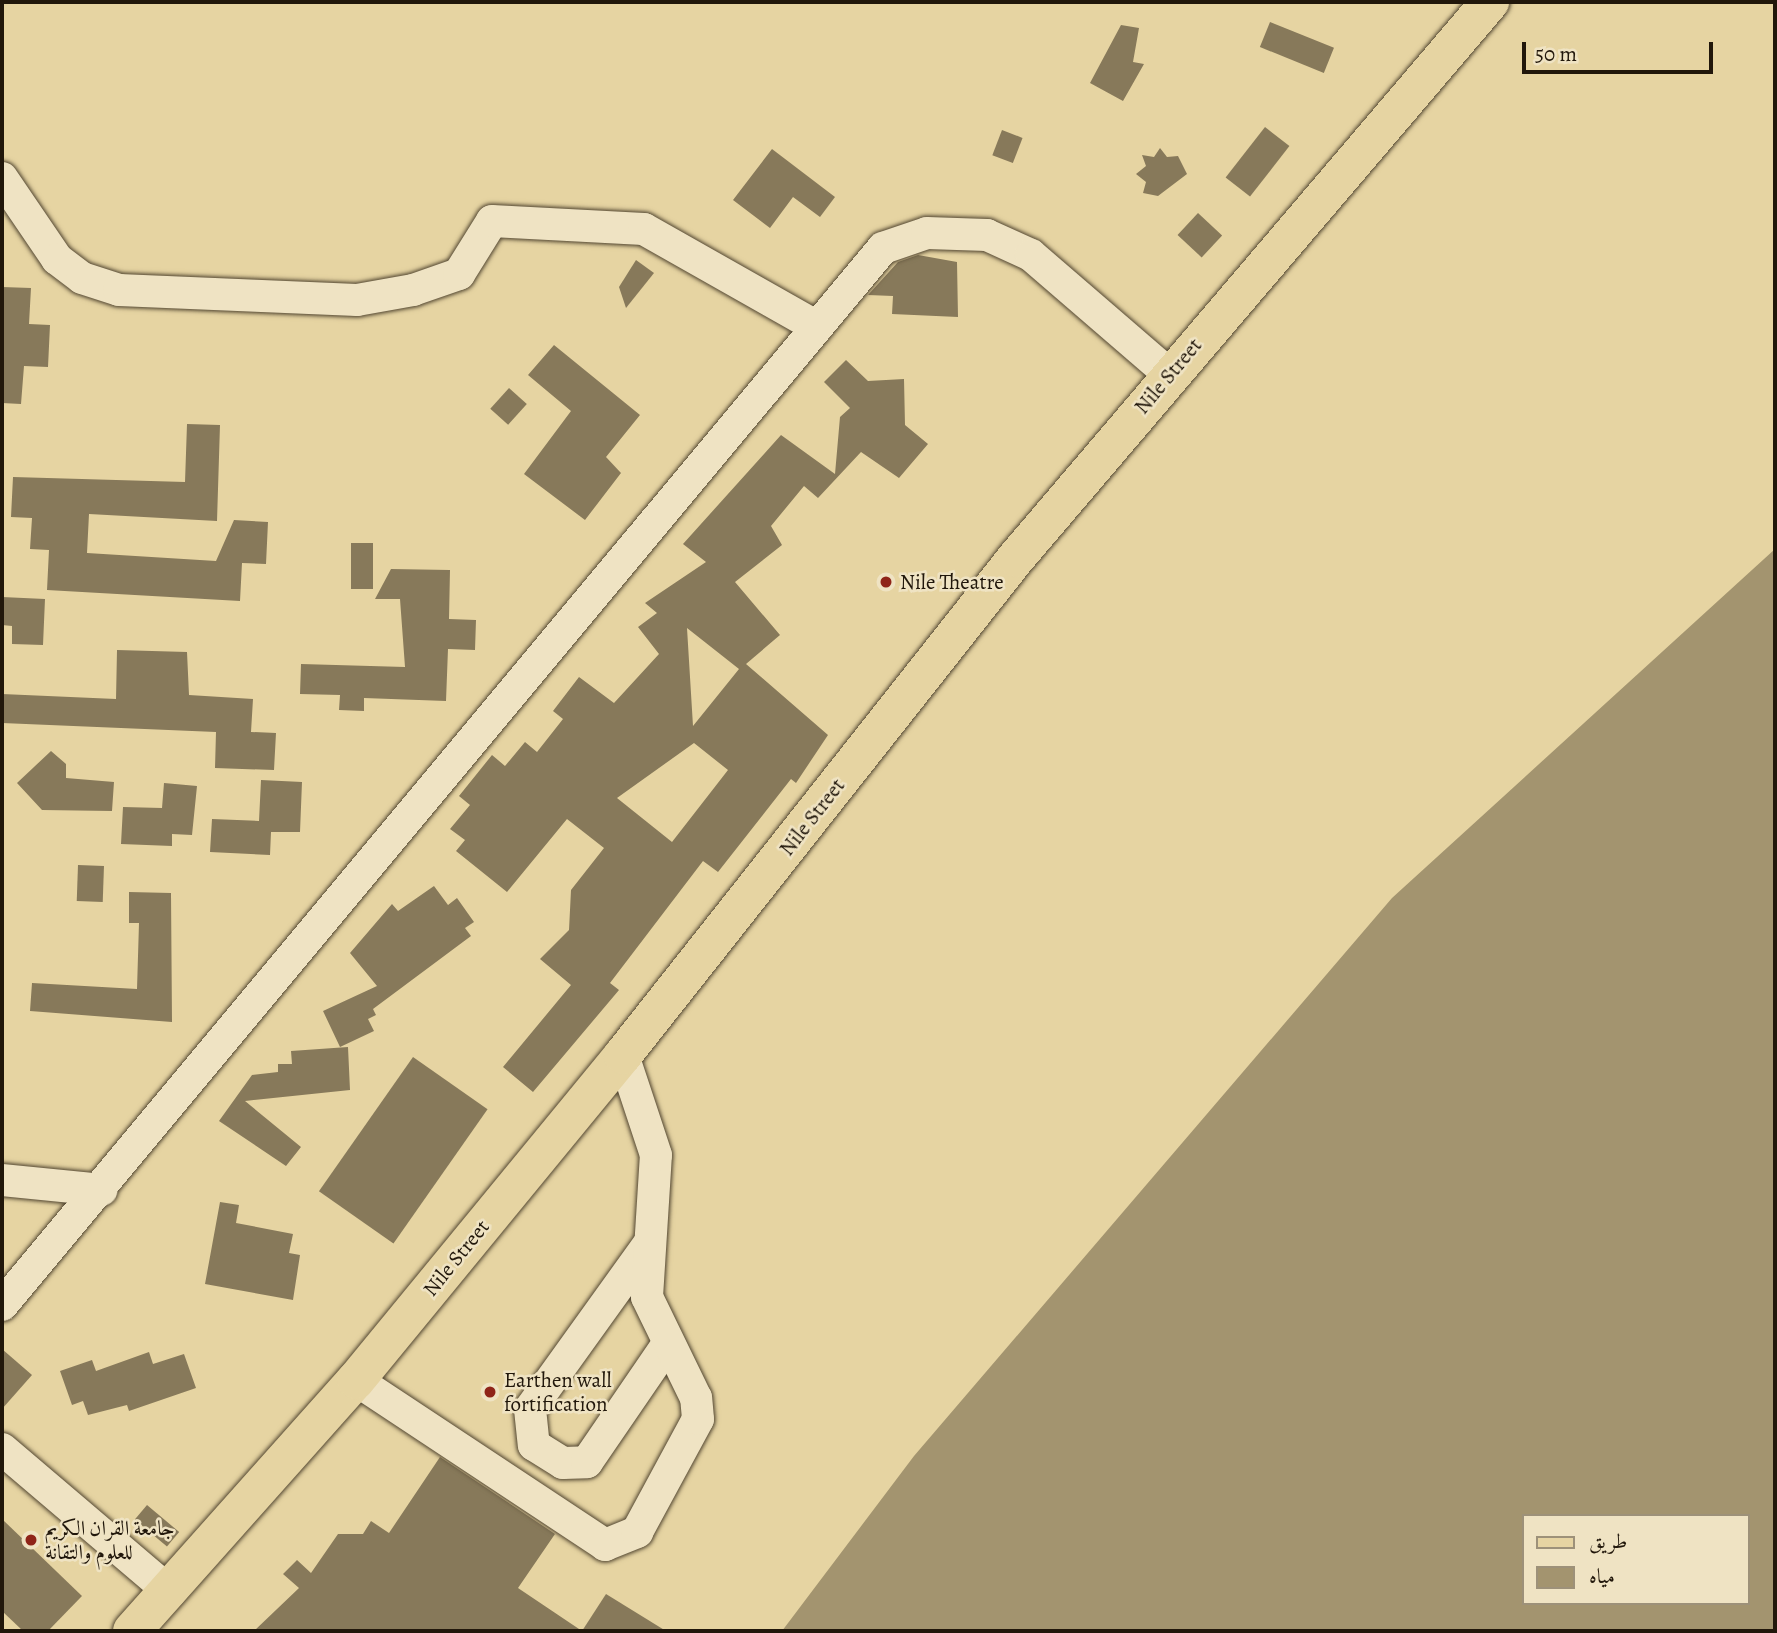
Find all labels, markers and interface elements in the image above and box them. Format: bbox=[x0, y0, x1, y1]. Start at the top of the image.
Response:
scale bar bbox=[1525, 28, 1716, 72]
text: 50 m bbox=[1535, 40, 1577, 68]
street label: Nile Street bbox=[1129, 333, 1207, 419]
place label: Nile Theatre bbox=[900, 569, 1004, 595]
marker: Nile Theatre bbox=[878, 574, 894, 590]
street label: Nile Street bbox=[774, 773, 850, 861]
street label: Nile Street bbox=[418, 1215, 494, 1301]
place label: Earthen wall fortification bbox=[504, 1367, 612, 1417]
marker: Earthen wall fortification bbox=[482, 1384, 498, 1400]
legend bbox=[1522, 1514, 1749, 1605]
place label: جامعة القران الكريم للعلوم والتقانة bbox=[45, 1515, 175, 1565]
text: طريق bbox=[1589, 1527, 1627, 1555]
marker: جامعة القران الكريم للعلوم والتقانة bbox=[23, 1532, 39, 1548]
text: مياه bbox=[1589, 1562, 1615, 1590]

